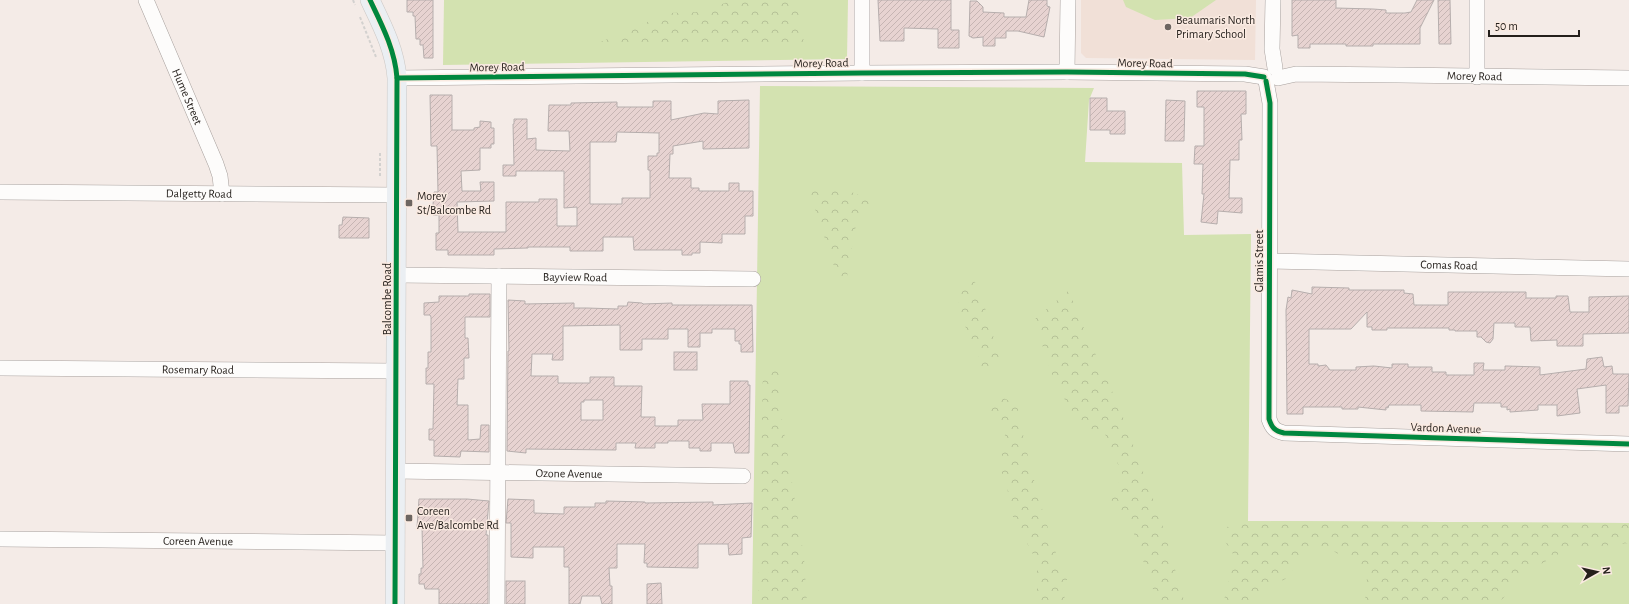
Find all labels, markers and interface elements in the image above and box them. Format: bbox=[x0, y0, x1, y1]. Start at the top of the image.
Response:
scale bar bbox=[1489, 12, 1579, 38]
place label: Beaumaris North Primary School bbox=[1176, 14, 1255, 41]
text: 50 m bbox=[1495, 20, 1518, 32]
marker: Beaumaris North Primary School bbox=[1163, 22, 1173, 32]
street label: Morey Road bbox=[793, 57, 849, 70]
street label: Morey Road bbox=[1117, 57, 1173, 70]
street label: Morey Road bbox=[469, 61, 525, 74]
street label: Hume Street bbox=[170, 67, 204, 126]
street label: Morey Road bbox=[1447, 70, 1502, 83]
street label: Dalgetty Road bbox=[166, 187, 232, 201]
place label: Morey St/Balcombe Rd bbox=[417, 190, 491, 216]
marker: Morey St/Balcombe Rd bbox=[404, 198, 414, 208]
street label: Glamis Street bbox=[1253, 230, 1265, 292]
street label: Comas Road bbox=[1420, 258, 1478, 272]
street label: Balcombe Road bbox=[381, 263, 393, 335]
street label: Bayview Road bbox=[543, 271, 607, 284]
street label: Rosemary Road bbox=[162, 363, 234, 377]
street label: Vardon Avenue bbox=[1411, 421, 1481, 435]
street label: Ozone Avenue bbox=[535, 467, 603, 480]
place label: Coreen Ave/Balcombe Rd bbox=[417, 505, 499, 531]
marker: Coreen Ave/Balcombe Rd bbox=[404, 513, 414, 523]
street label: Coreen Avenue bbox=[163, 535, 233, 547]
north arrow bbox=[1577, 552, 1617, 592]
text: N bbox=[1600, 566, 1612, 575]

